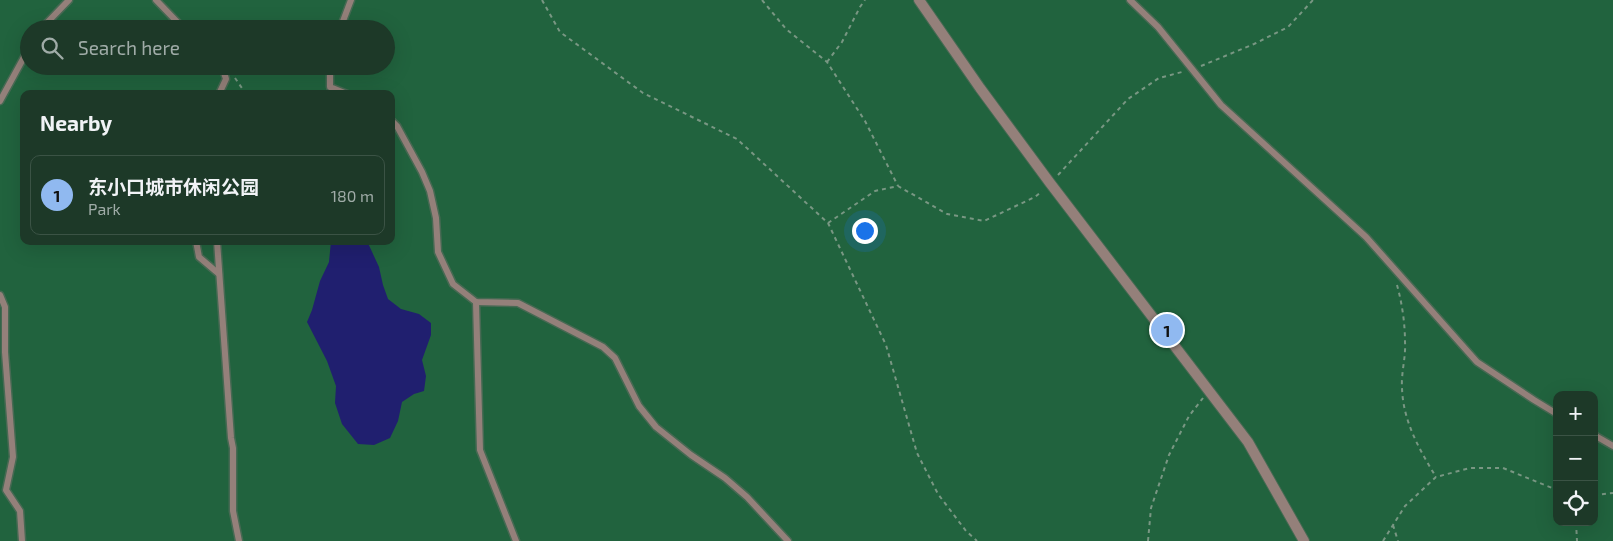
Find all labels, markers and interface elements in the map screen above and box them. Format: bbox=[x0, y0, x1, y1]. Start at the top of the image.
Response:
search box bbox=[20, 20, 395, 75]
icon: search bbox=[38, 34, 66, 62]
text: Search here bbox=[78, 36, 180, 59]
text: Nearby bbox=[40, 110, 112, 135]
text: 东小口城市休闲公园 bbox=[88, 175, 259, 198]
text: 1 bbox=[54, 186, 60, 205]
text: 180 m bbox=[331, 186, 374, 205]
text: Park bbox=[88, 199, 121, 218]
your location bbox=[852, 218, 878, 244]
pin: 1 bbox=[1151, 311, 1183, 349]
map controls bbox=[1553, 391, 1598, 526]
button: + bbox=[1553, 391, 1598, 436]
button: − bbox=[1553, 436, 1598, 481]
button: locate bbox=[1553, 481, 1598, 526]

